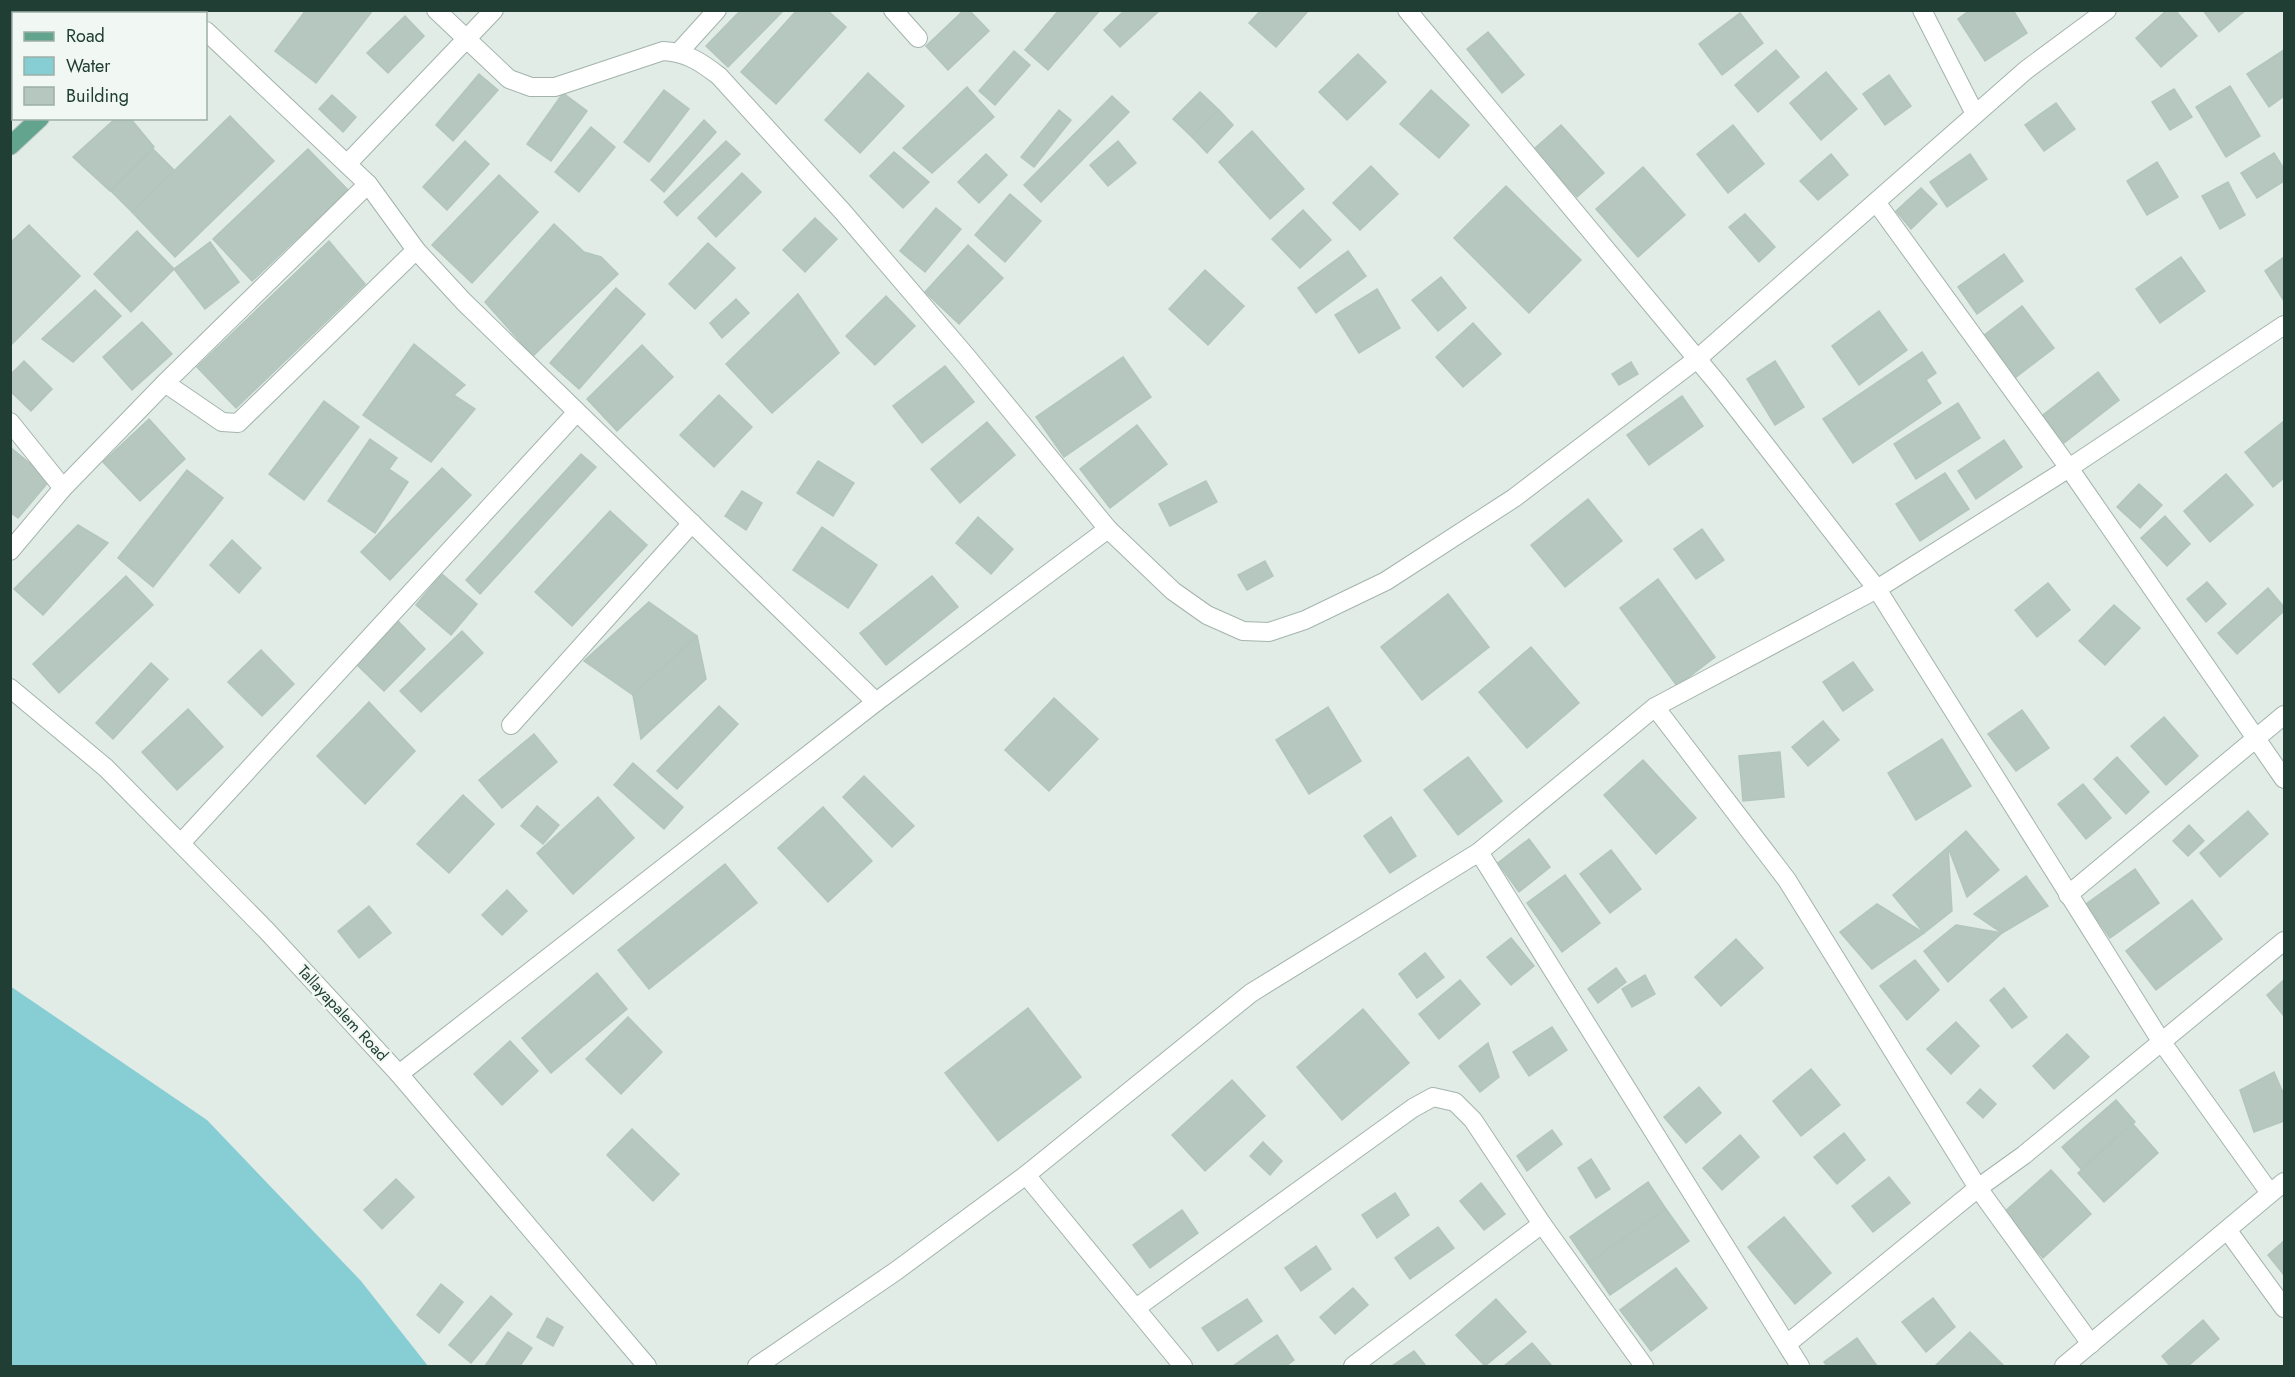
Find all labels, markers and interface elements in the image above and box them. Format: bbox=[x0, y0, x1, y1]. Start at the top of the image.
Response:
legend bbox=[12, 12, 207, 120]
text: Road bbox=[66, 23, 105, 49]
text: Water bbox=[66, 53, 111, 79]
text: Building bbox=[66, 83, 129, 109]
street label: Tallayapalem Road bbox=[292, 960, 394, 1066]

